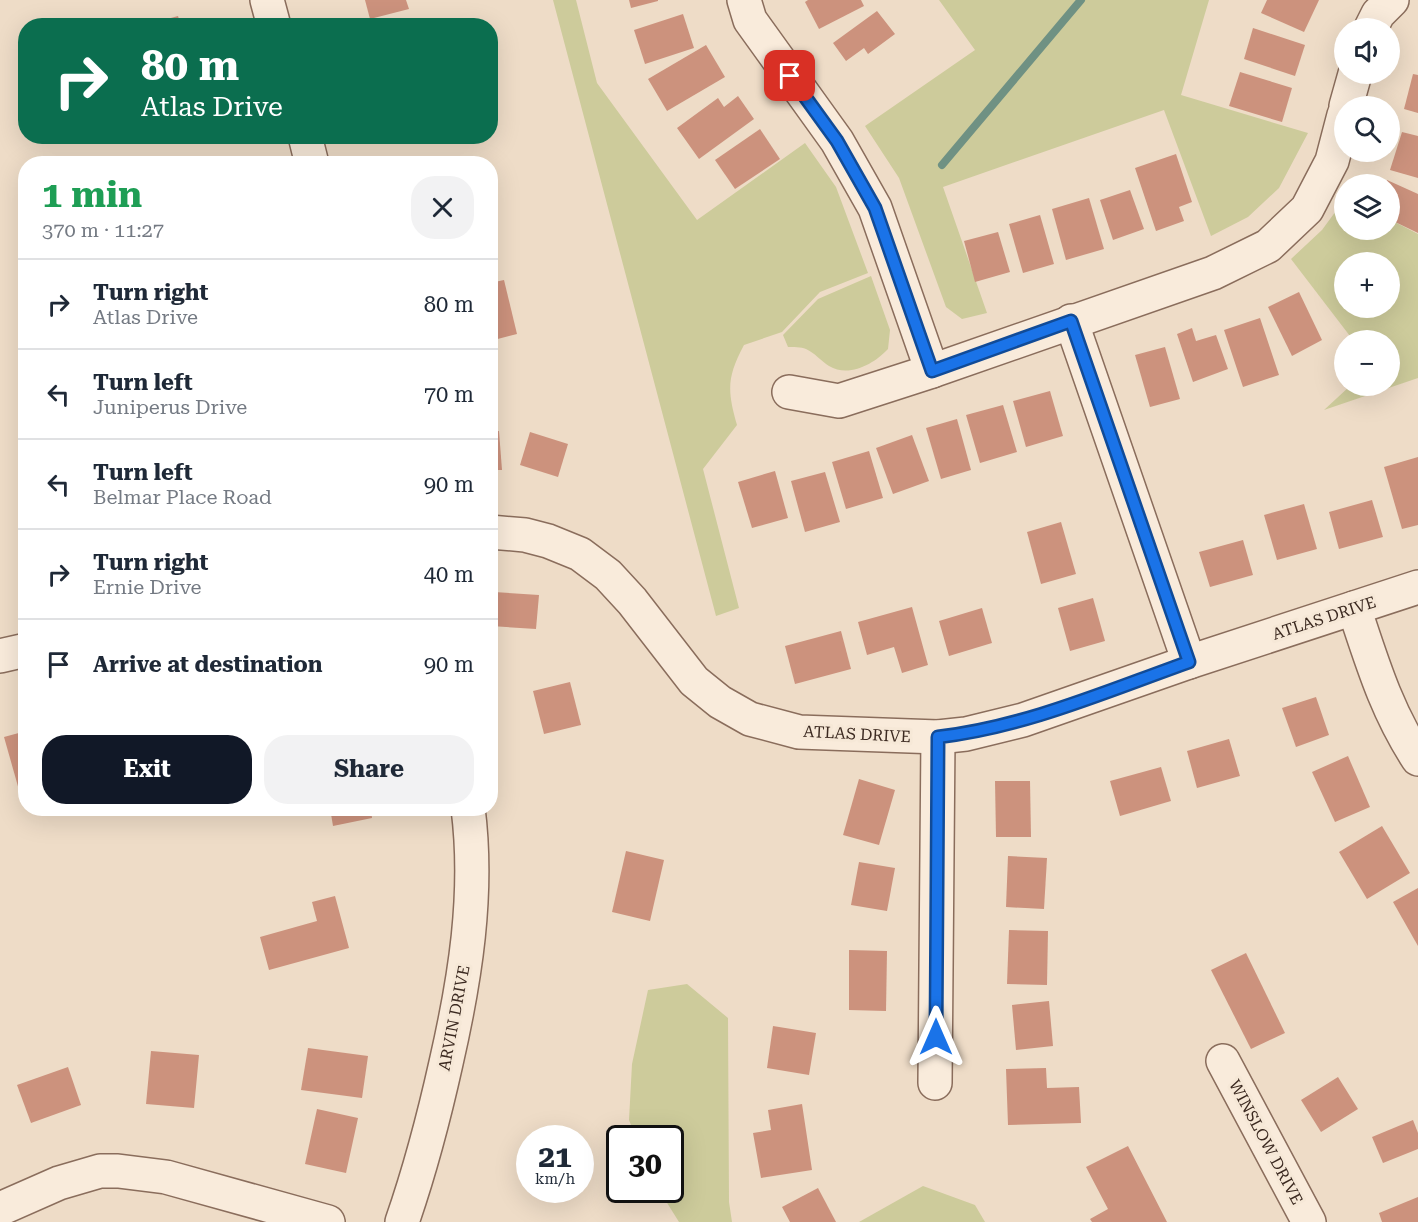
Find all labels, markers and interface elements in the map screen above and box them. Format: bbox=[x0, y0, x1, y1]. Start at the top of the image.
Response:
map controls bbox=[1334, 18, 1400, 396]
button: sound bbox=[1334, 18, 1400, 84]
text: 80 m bbox=[141, 41, 239, 90]
icon: right bbox=[42, 42, 120, 120]
pin bbox=[764, 50, 815, 101]
icon: arrive bbox=[773, 59, 806, 92]
text: Atlas Drive bbox=[141, 91, 283, 123]
button: search bbox=[1334, 96, 1400, 162]
text: 1 min bbox=[42, 174, 142, 216]
button: layers bbox=[1334, 174, 1400, 240]
button: close bbox=[411, 176, 474, 239]
text: 370 m · 11:27 bbox=[42, 218, 164, 242]
button: + bbox=[1334, 252, 1400, 318]
text: Turn right bbox=[93, 280, 208, 305]
icon: right bbox=[42, 288, 75, 321]
text: 80 m bbox=[424, 292, 474, 317]
text: Atlas Drive bbox=[93, 305, 198, 329]
button: − bbox=[1334, 330, 1400, 396]
text: Turn left bbox=[93, 370, 193, 395]
icon: left bbox=[42, 378, 75, 411]
text: 70 m bbox=[424, 382, 474, 407]
text: Juniperus Drive bbox=[93, 395, 247, 419]
text: Turn left bbox=[93, 460, 193, 485]
icon: left bbox=[42, 468, 75, 501]
text: 90 m bbox=[424, 472, 474, 497]
text: Belmar Place Road bbox=[93, 485, 272, 509]
text: Turn right bbox=[93, 550, 208, 575]
icon: right bbox=[42, 558, 75, 591]
text: 40 m bbox=[424, 562, 474, 587]
text: Ernie Drive bbox=[93, 575, 202, 599]
street label: ATLAS DRIVE bbox=[1270, 592, 1378, 644]
icon: arrive bbox=[42, 648, 75, 681]
text: Arrive at destination bbox=[93, 652, 322, 677]
text: 90 m bbox=[424, 652, 474, 677]
street label: ATLAS DRIVE bbox=[803, 722, 911, 746]
button: Exit bbox=[42, 735, 252, 804]
button: Share bbox=[264, 735, 474, 804]
street label: ARVIN DRIVE bbox=[434, 964, 474, 1072]
position arrow bbox=[904, 1005, 968, 1069]
street label: WINSLOW DRIVE bbox=[1225, 1076, 1307, 1208]
speed limit sign: 30 bbox=[606, 1125, 684, 1203]
text: 21 bbox=[538, 1139, 572, 1174]
text: km/h bbox=[535, 1170, 575, 1188]

